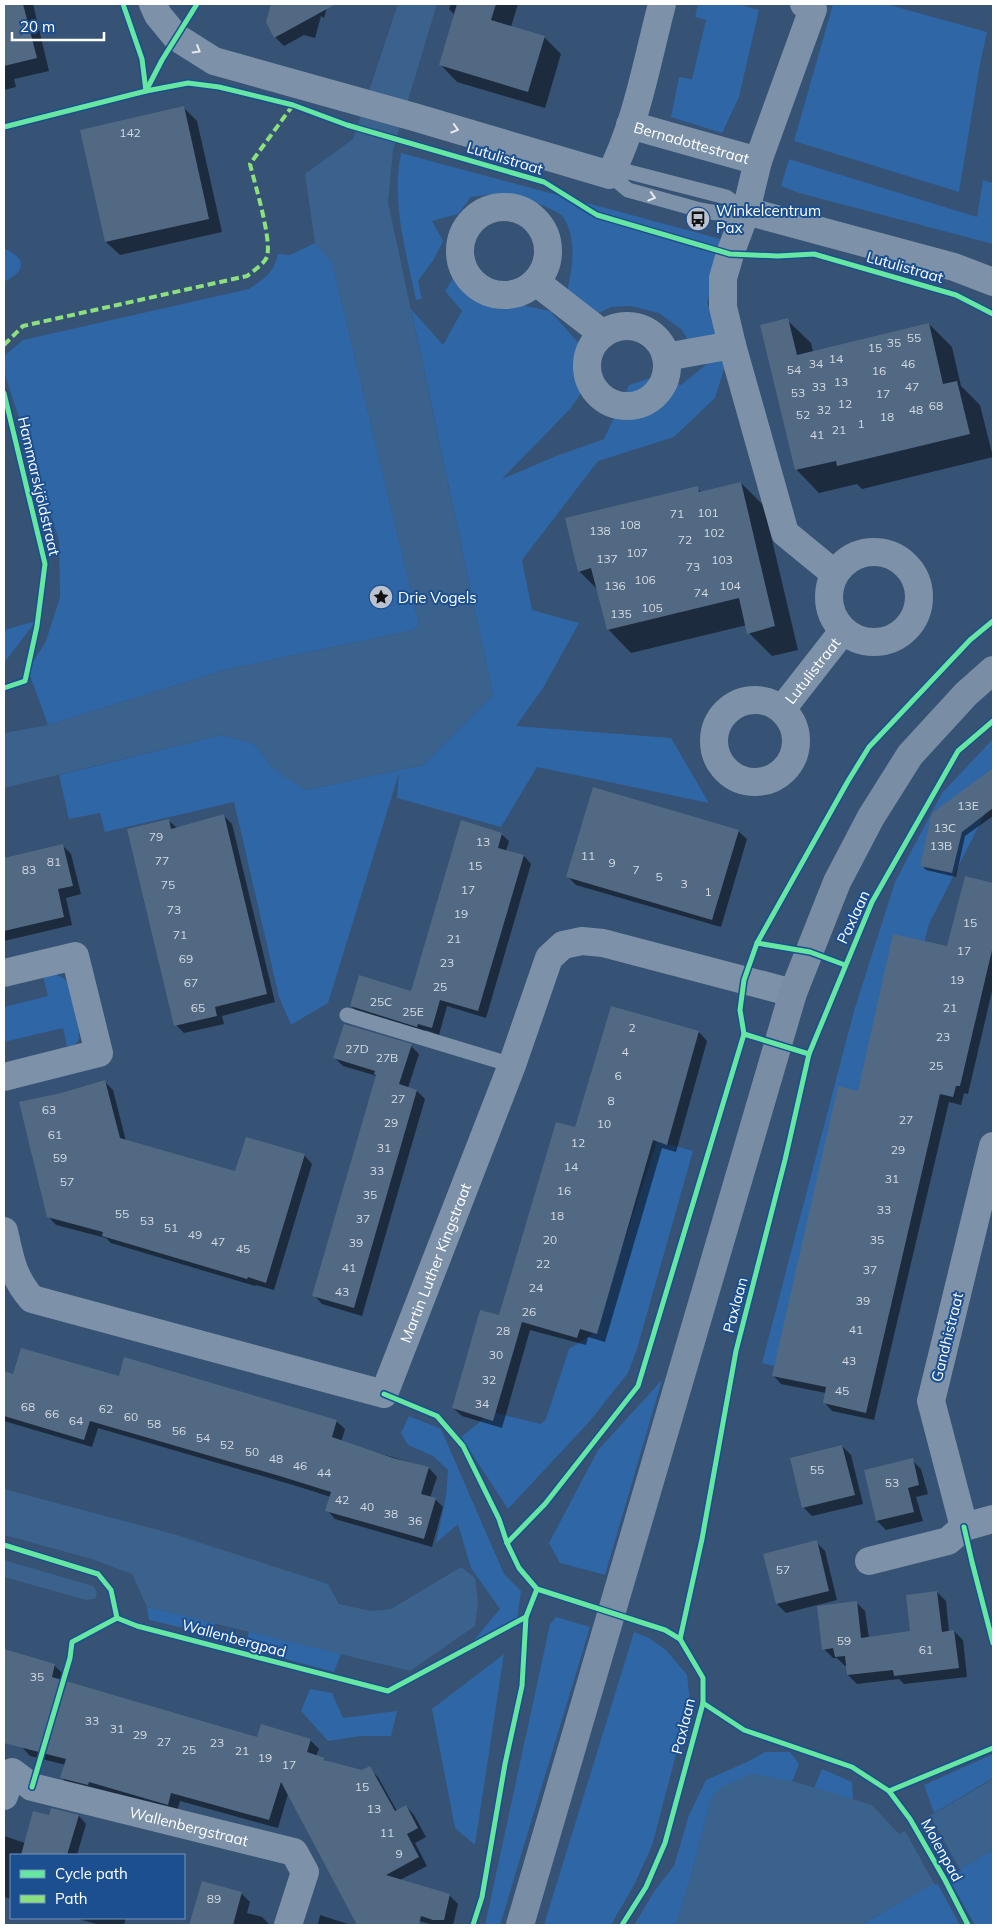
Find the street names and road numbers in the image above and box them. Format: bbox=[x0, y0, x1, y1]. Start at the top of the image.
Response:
street label: Bernadottestraat bbox=[632, 117, 751, 168]
street label: Lutulistraat bbox=[464, 137, 546, 179]
street label: Lutulistraat bbox=[864, 247, 946, 287]
street label: Hammarskjöldstraat bbox=[14, 415, 64, 557]
street label: Lutulistraat bbox=[780, 633, 844, 707]
street label: Paxlaan bbox=[832, 887, 874, 947]
street label: Martin Luther Kingstraat bbox=[395, 1180, 475, 1345]
street label: Paxlaan bbox=[718, 1275, 752, 1335]
street label: Gandhistraat bbox=[927, 1290, 967, 1384]
street label: Wallenbergpad bbox=[180, 1615, 288, 1661]
street label: Paxlaan bbox=[667, 1696, 699, 1756]
street label: Wallenbergstraat bbox=[128, 1802, 250, 1850]
street label: Molenpad bbox=[917, 1815, 967, 1885]

